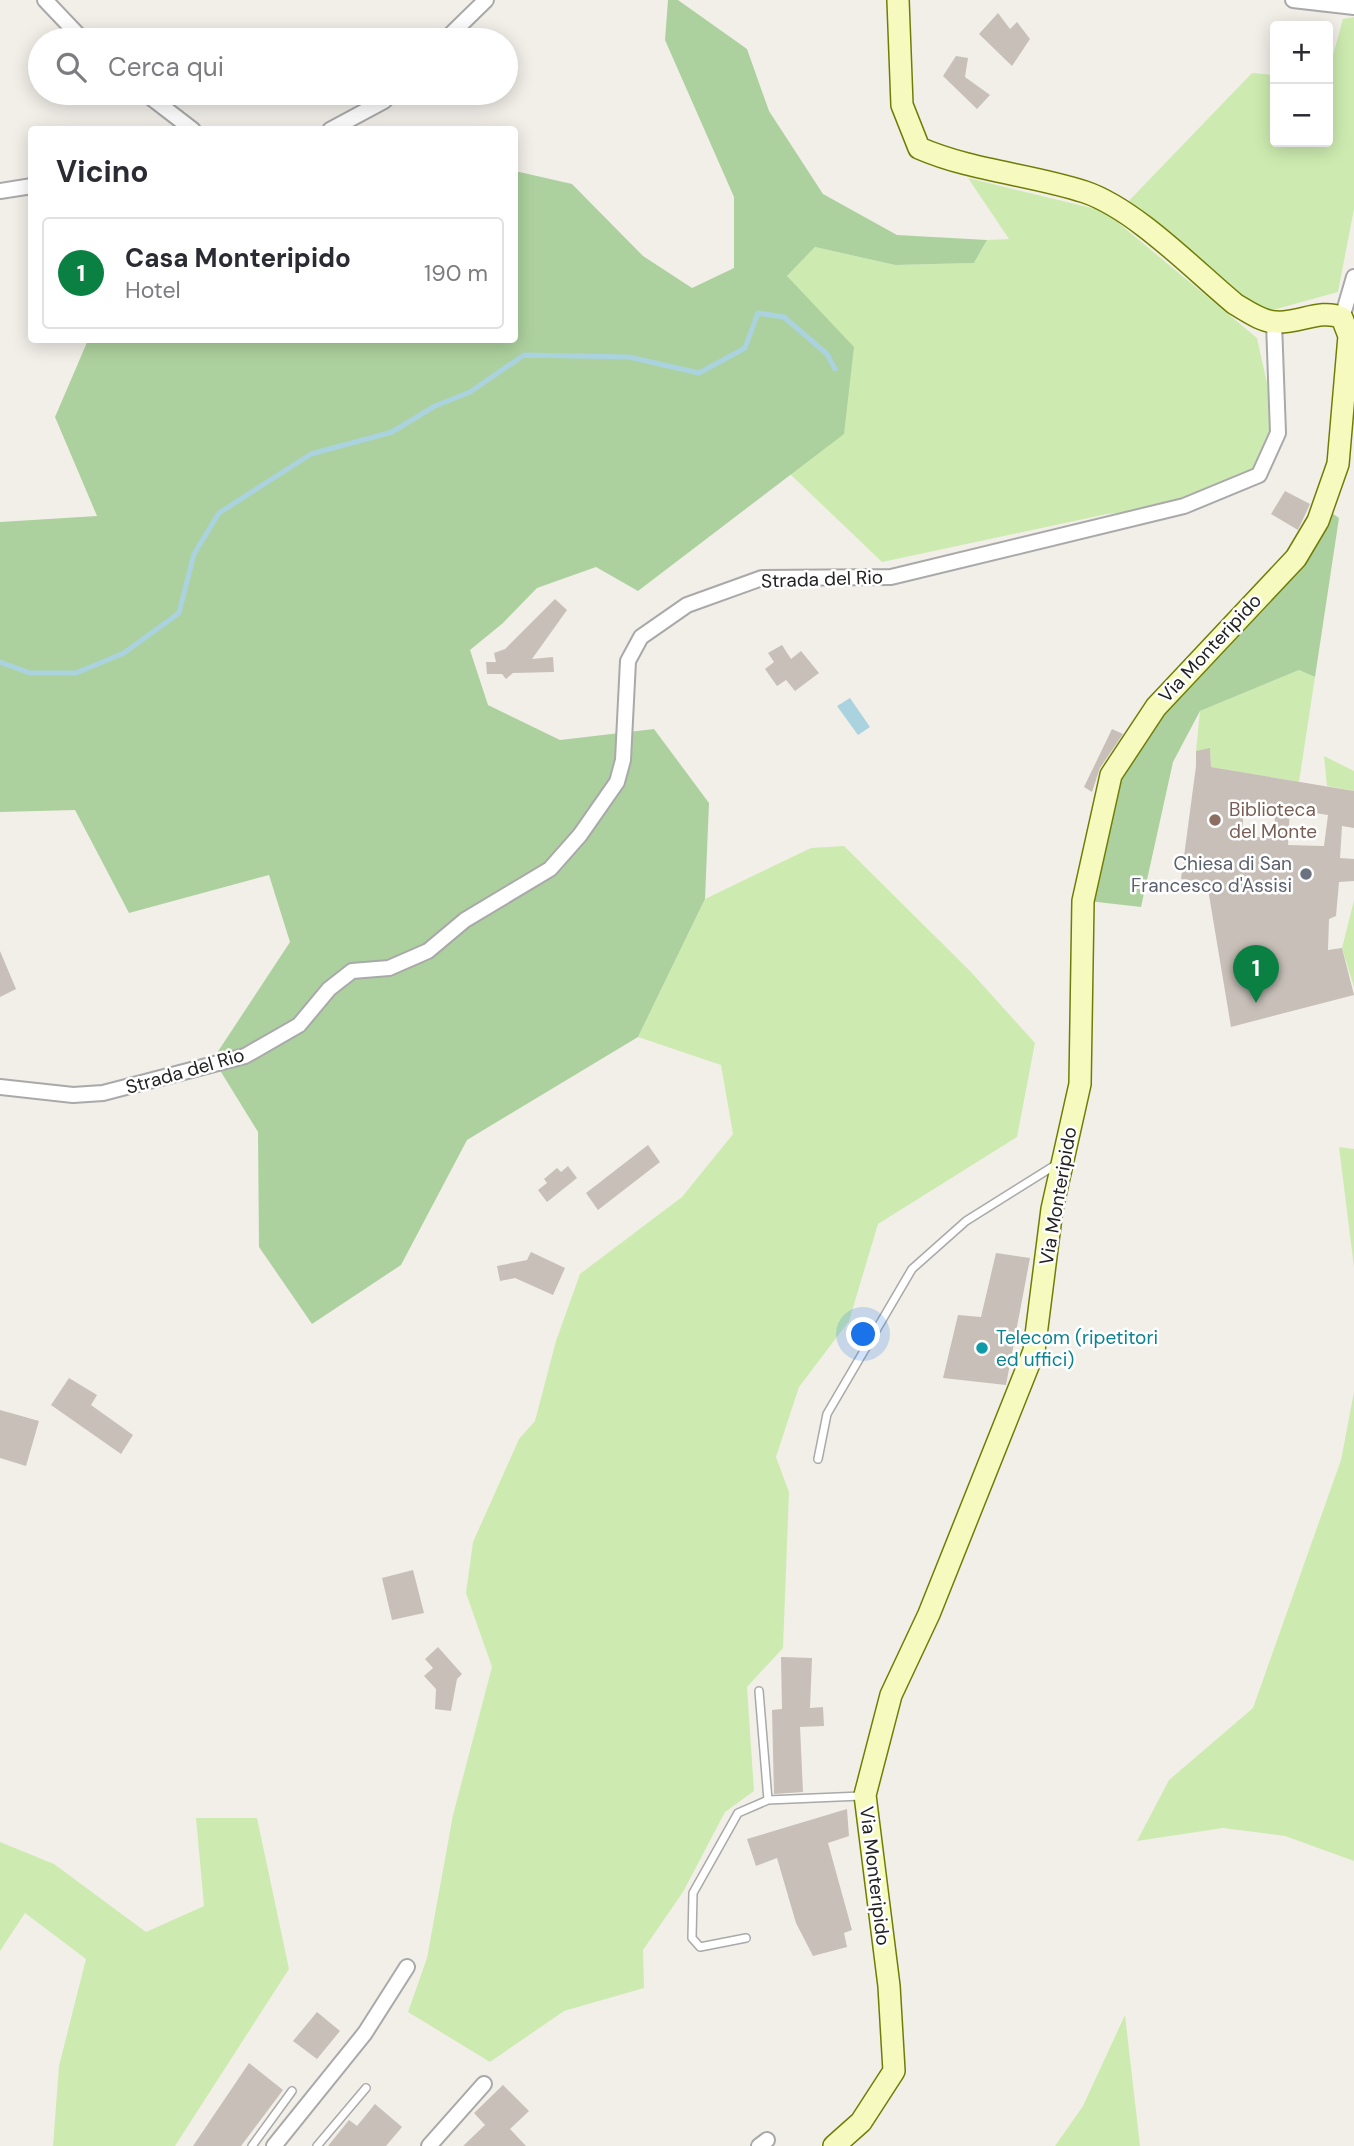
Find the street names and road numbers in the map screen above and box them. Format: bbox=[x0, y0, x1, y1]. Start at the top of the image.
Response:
street label: Strada del Rio bbox=[760, 564, 884, 594]
street label: Via Monteripido bbox=[1153, 588, 1267, 708]
street label: Strada del Rio bbox=[123, 1042, 247, 1100]
street label: Via Monteripido bbox=[1034, 1125, 1082, 1267]
street label: Via Monteripido bbox=[854, 1805, 896, 1947]

